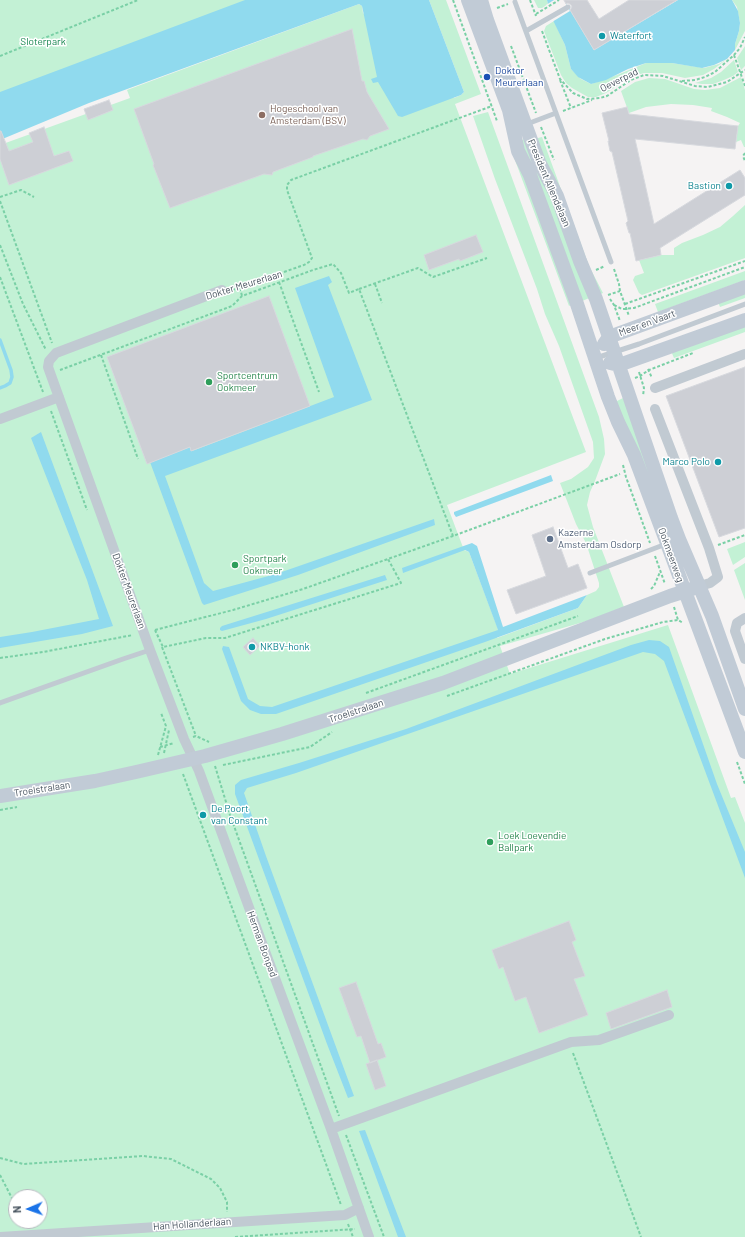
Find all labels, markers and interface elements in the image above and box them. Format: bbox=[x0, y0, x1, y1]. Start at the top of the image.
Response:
place label: Waterfort bbox=[610, 30, 652, 42]
marker: Waterfort bbox=[597, 31, 607, 41]
park label: Sloterpark bbox=[20, 36, 66, 48]
place label: Doktor Meurerlaan bbox=[495, 65, 543, 88]
street label: Oeverpad bbox=[598, 65, 640, 95]
marker: Doktor Meurerlaan bbox=[482, 72, 492, 82]
place label: Hogeschool van Amsterdam (BSV) bbox=[270, 103, 346, 126]
marker: Hogeschool van Amsterdam (BSV) bbox=[257, 110, 267, 120]
street label: President Allendelaan bbox=[525, 137, 573, 229]
place label: Bastion bbox=[688, 180, 721, 192]
marker: Bastion bbox=[724, 181, 734, 191]
street label: Dokter Meurerlaan bbox=[204, 268, 284, 302]
street label: Meer en Vaart bbox=[617, 307, 677, 339]
place label: Sportcentrum Ookmeer bbox=[217, 370, 278, 394]
marker: Sportcentrum Ookmeer bbox=[204, 377, 214, 387]
place label: Marco Polo bbox=[663, 456, 710, 468]
marker: Marco Polo bbox=[713, 457, 723, 467]
street label: Ookmeerweg bbox=[656, 526, 686, 584]
place label: Kazerne Amsterdam Osdorp bbox=[558, 527, 641, 550]
marker: Kazerne Amsterdam Osdorp bbox=[545, 534, 555, 544]
street label: Dokter Meurerlaan bbox=[110, 552, 148, 630]
place label: Sportpark Ookmeer bbox=[243, 553, 286, 576]
marker: Sportpark Ookmeer bbox=[230, 560, 240, 570]
place label: NKBV-honk bbox=[260, 641, 309, 653]
marker: NKBV-honk bbox=[247, 642, 257, 652]
street label: Troelstralaan bbox=[327, 697, 385, 725]
street label: Troelstralaan bbox=[13, 779, 71, 799]
place label: De Poort van Constant bbox=[211, 803, 268, 826]
marker: De Poort van Constant bbox=[198, 810, 208, 820]
place label: Loek Loevendie Ballpark bbox=[498, 830, 566, 854]
marker: Loek Loevendie Ballpark bbox=[485, 837, 495, 847]
street label: Herman Bonpad bbox=[244, 909, 280, 979]
north arrow bbox=[8, 1189, 48, 1229]
text: N bbox=[10, 1206, 23, 1213]
street label: Han Hollanderlaan bbox=[152, 1215, 232, 1233]

